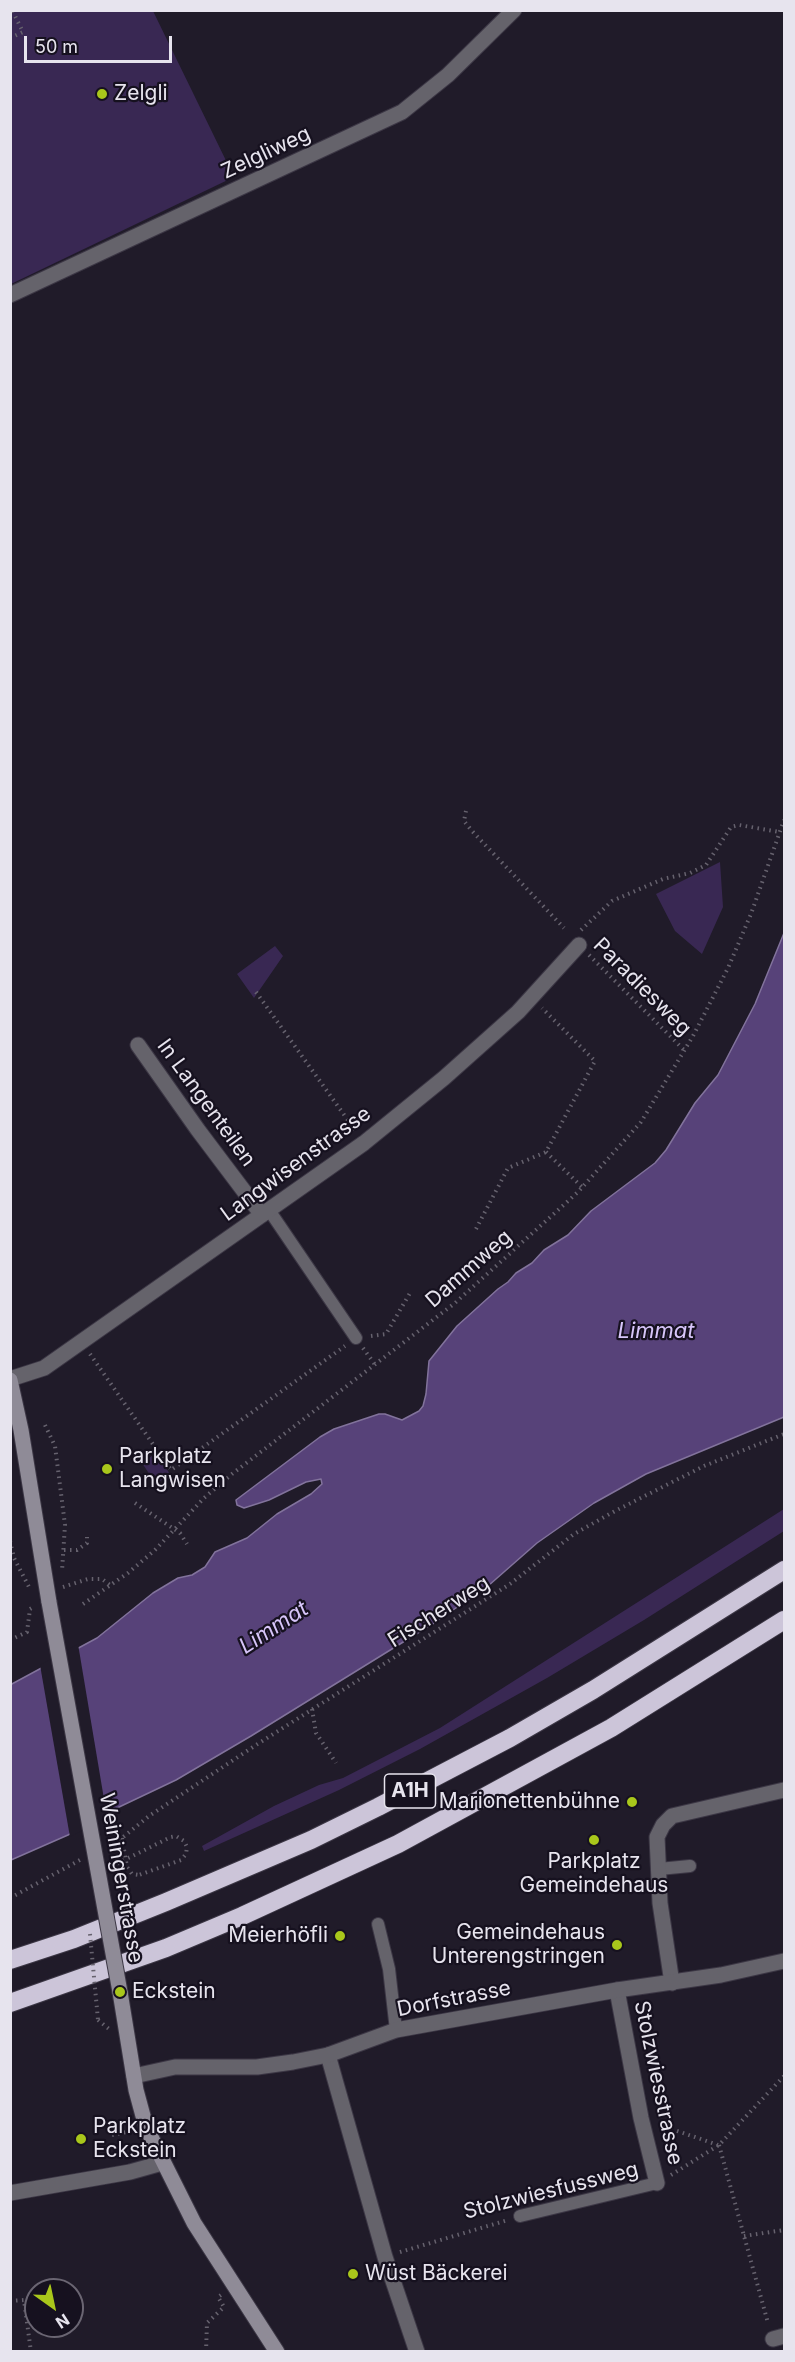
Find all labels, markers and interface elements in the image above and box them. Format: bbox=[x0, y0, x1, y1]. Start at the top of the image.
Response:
scale bar bbox=[27, 24, 176, 62]
text: 50 m bbox=[35, 36, 78, 57]
place label: Zelgli bbox=[114, 81, 168, 107]
marker: Zelgli bbox=[95, 87, 109, 101]
street label: Zelgliweg bbox=[217, 121, 315, 185]
street label: Paradiesweg bbox=[588, 933, 696, 1041]
street label: In Langenteilen bbox=[151, 1034, 261, 1172]
street label: Langwisenstrasse bbox=[216, 1101, 376, 1227]
street label: Dammweg bbox=[421, 1225, 517, 1313]
water label: Limmat bbox=[617, 1318, 695, 1344]
place label: Parkplatz Langwisen bbox=[119, 1444, 226, 1494]
marker: Parkplatz Langwisen bbox=[100, 1462, 114, 1476]
street label: Fischerweg bbox=[383, 1571, 495, 1653]
water label: Limmat bbox=[235, 1596, 313, 1660]
road number: A1H bbox=[384, 1774, 436, 1808]
place label: Marionettenbühne bbox=[439, 1789, 620, 1815]
street label: Weiningerstrasse bbox=[94, 1791, 148, 1965]
marker: Marionettenbühne bbox=[625, 1795, 639, 1809]
marker: Parkplatz Gemeindehaus bbox=[587, 1833, 601, 1847]
place label: Parkplatz Gemeindehaus bbox=[520, 1849, 668, 1899]
place label: Gemeindehaus Unterengstringen bbox=[432, 1920, 605, 1970]
place label: Meierhöfli bbox=[228, 1923, 328, 1949]
marker: Meierhöfli bbox=[333, 1929, 347, 1943]
marker: Gemeindehaus Unterengstringen bbox=[610, 1938, 624, 1952]
street label: Dorfstrasse bbox=[395, 1976, 513, 2022]
place label: Eckstein bbox=[132, 1979, 216, 2005]
marker: Eckstein bbox=[113, 1985, 127, 1999]
street label: Stolzwiesstrasse bbox=[628, 1999, 688, 2167]
place label: Parkplatz Eckstein bbox=[93, 2114, 186, 2164]
marker: Parkplatz Eckstein bbox=[74, 2132, 88, 2146]
street label: Stolzwiesfussweg bbox=[461, 2157, 641, 2225]
place label: Wüst Bäckerei bbox=[365, 2261, 508, 2287]
marker: Wüst Bäckerei bbox=[346, 2267, 360, 2281]
north arrow bbox=[24, 2278, 84, 2338]
text: N bbox=[52, 2310, 73, 2333]

